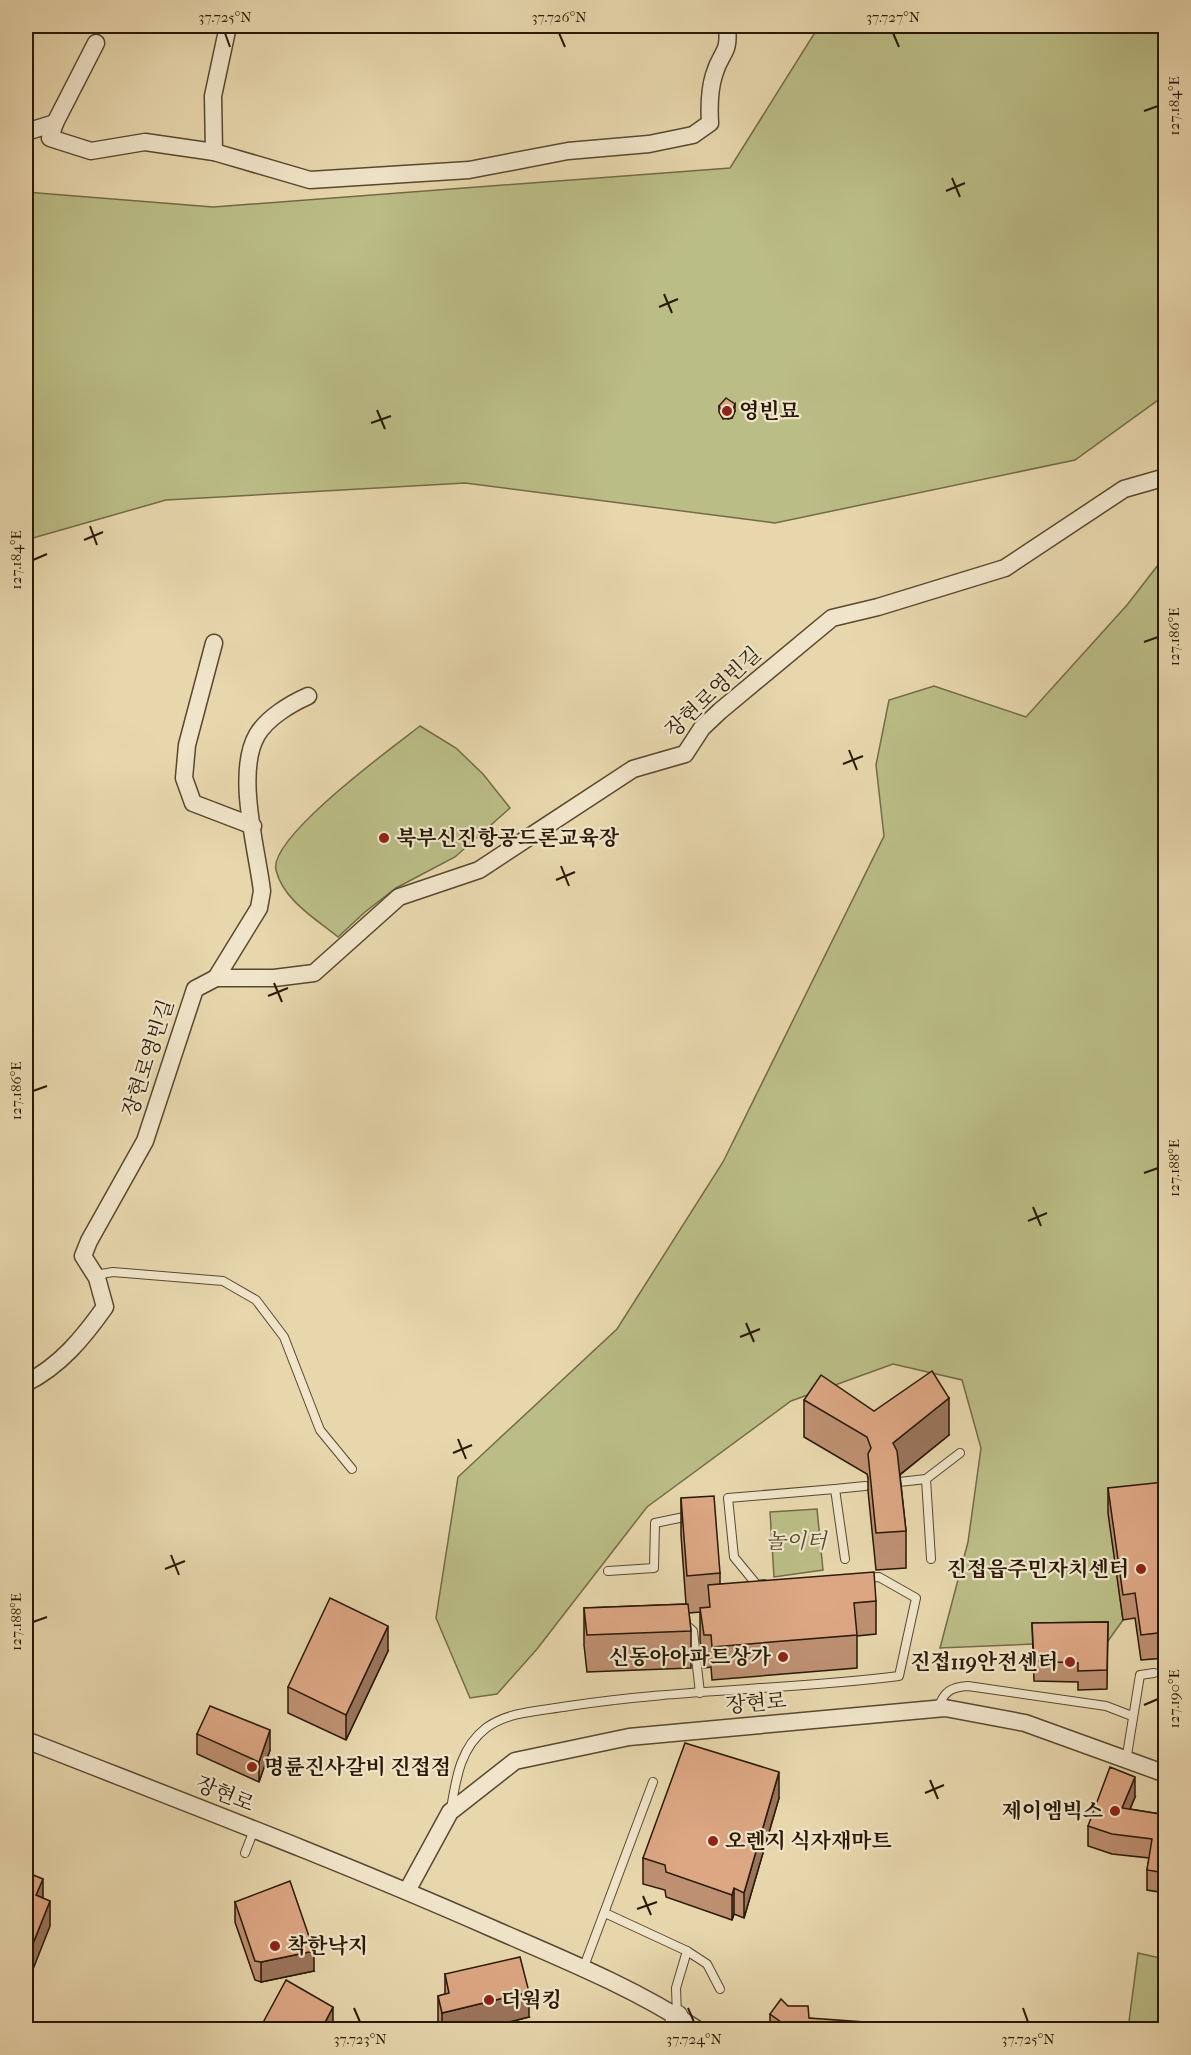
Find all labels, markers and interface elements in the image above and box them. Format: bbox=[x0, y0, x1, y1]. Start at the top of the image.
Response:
text: 37.725°N bbox=[198, 8, 252, 26]
text: 37.726°N bbox=[531, 8, 587, 26]
text: 37.727°N bbox=[866, 8, 921, 26]
text: 127.184°E bbox=[1165, 76, 1183, 136]
place label: 영빈묘 bbox=[739, 399, 800, 423]
marker: 영빈묘 bbox=[720, 404, 734, 418]
text: 127.184°E bbox=[7, 530, 25, 590]
text: 127.186°E bbox=[1165, 608, 1183, 666]
street label: 장현로영빈길 bbox=[660, 642, 766, 742]
place label: 북부신진항공드론교육장 bbox=[396, 826, 620, 850]
marker: 북부신진항공드론교육장 bbox=[377, 831, 391, 845]
street label: 장현로영빈길 bbox=[118, 996, 178, 1120]
text: 127.186°E bbox=[7, 1062, 25, 1120]
text: 127.188°E bbox=[1165, 1139, 1183, 1197]
park label: 놀이터 bbox=[766, 1529, 828, 1553]
place label: 진접읍주민자치센터 bbox=[946, 1557, 1129, 1581]
marker: 진접읍주민자치센터 bbox=[1134, 1562, 1148, 1576]
text: 127.188°E bbox=[7, 1593, 25, 1651]
place label: 신동아아파트상가 bbox=[609, 1645, 772, 1669]
marker: 신동아아파트상가 bbox=[776, 1650, 790, 1664]
place label: 진접119안전센터 bbox=[910, 1650, 1058, 1674]
marker: 진접119안전센터 bbox=[1063, 1655, 1077, 1669]
text: 127.190°E bbox=[1165, 1669, 1183, 1729]
street label: 장현로 bbox=[725, 1688, 787, 1718]
place label: 명륜진사갈비 진접점 bbox=[264, 1755, 451, 1779]
marker: 명륜진사갈비 진접점 bbox=[245, 1760, 259, 1774]
street label: 장현로 bbox=[192, 1771, 258, 1817]
place label: 제이엠빅스 bbox=[1002, 1799, 1103, 1823]
marker: 제이엠빅스 bbox=[1108, 1804, 1122, 1818]
place label: 오렌지 식자재마트 bbox=[725, 1829, 892, 1853]
marker: 오렌지 식자재마트 bbox=[706, 1834, 720, 1848]
place label: 착한낙지 bbox=[287, 1934, 368, 1958]
marker: 착한낙지 bbox=[268, 1939, 282, 1953]
place label: 더웍킹 bbox=[501, 1988, 562, 2012]
marker: 더웍킹 bbox=[482, 1993, 496, 2007]
text: 37.723°N bbox=[333, 2030, 387, 2048]
text: 37.724°N bbox=[666, 2030, 723, 2048]
text: 37.725°N bbox=[1001, 2030, 1055, 2048]

